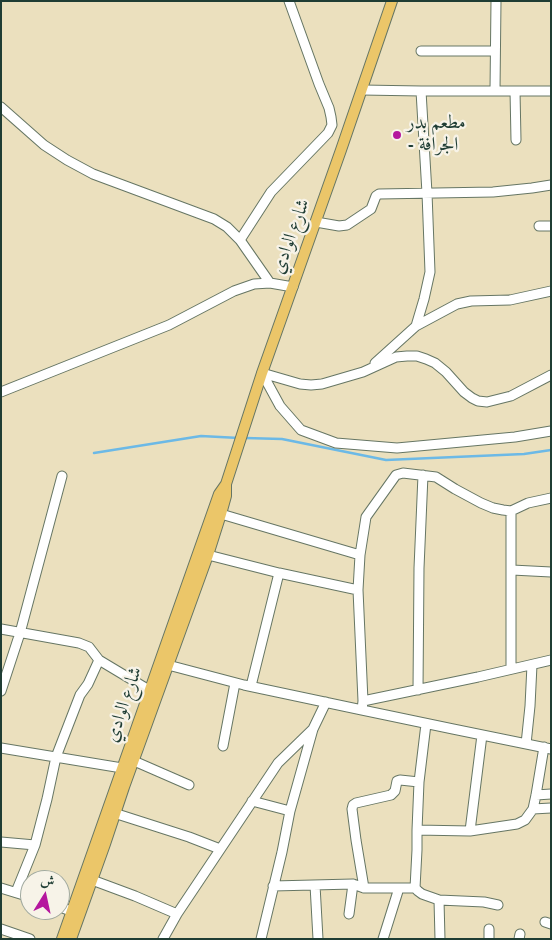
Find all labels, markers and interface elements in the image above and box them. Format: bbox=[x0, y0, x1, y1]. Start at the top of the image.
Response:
place label: مطعم بدر - الجرافة bbox=[407, 113, 466, 157]
marker: مطعم بدر - الجرافة bbox=[391, 129, 403, 141]
street label: شارع الوادي bbox=[268, 196, 316, 278]
street label: شارع الوادي bbox=[101, 664, 149, 746]
north arrow bbox=[20, 870, 70, 920]
text: ش bbox=[39, 871, 56, 891]

